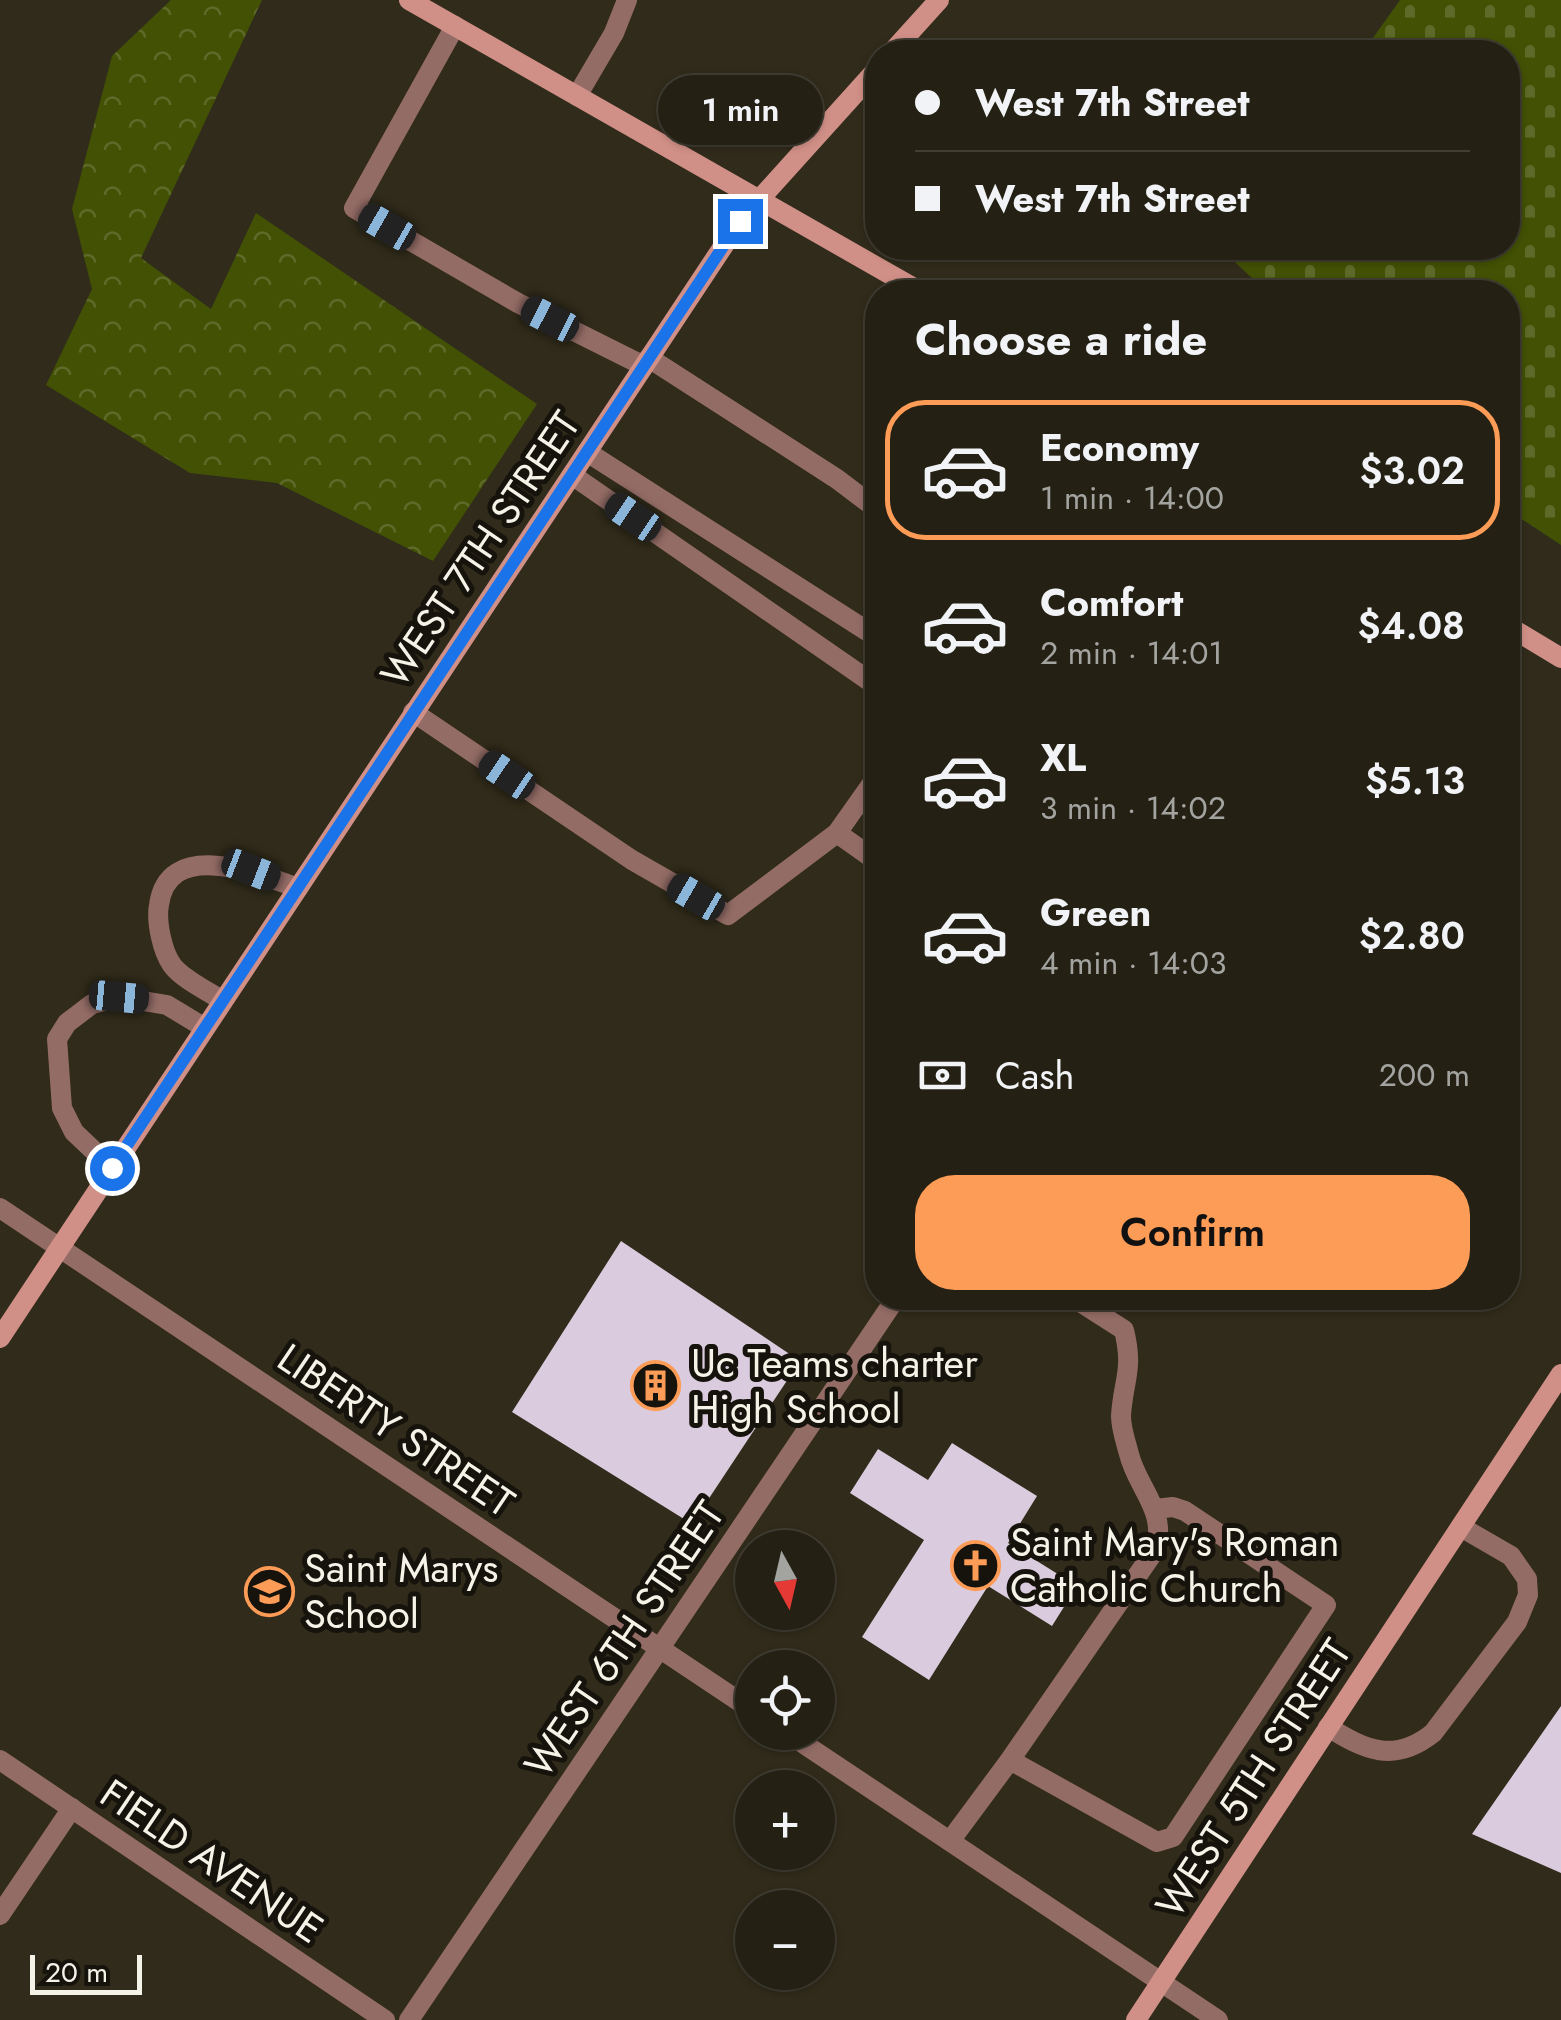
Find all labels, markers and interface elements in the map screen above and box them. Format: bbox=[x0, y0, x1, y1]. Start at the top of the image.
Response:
text: West 7th Street bbox=[975, 75, 1250, 130]
callout: 1 min bbox=[658, 76, 822, 146]
text: 1 min bbox=[702, 87, 779, 133]
text: West 7th Street bbox=[975, 171, 1250, 226]
car bbox=[354, 199, 420, 255]
route end bbox=[718, 199, 763, 244]
car bbox=[516, 292, 584, 346]
text: Choose a ride bbox=[915, 307, 1207, 372]
street label: WEST 7TH STREET bbox=[366, 399, 594, 698]
text: Economy bbox=[1040, 420, 1199, 475]
icon: car bbox=[920, 425, 1010, 515]
text: $3.02 bbox=[1359, 443, 1465, 498]
text: 1 min · 14:00 bbox=[1040, 475, 1224, 521]
car bbox=[600, 488, 666, 546]
text: Comfort bbox=[1040, 575, 1183, 630]
icon: car bbox=[920, 580, 1010, 670]
text: $4.08 bbox=[1357, 598, 1465, 653]
text: 2 min · 14:01 bbox=[1040, 630, 1223, 676]
text: XL bbox=[1040, 730, 1086, 785]
icon: car bbox=[920, 735, 1010, 825]
car bbox=[474, 746, 540, 804]
text: $5.13 bbox=[1365, 753, 1465, 808]
text: 3 min · 14:02 bbox=[1040, 785, 1226, 831]
car bbox=[218, 845, 284, 895]
car bbox=[663, 869, 729, 925]
text: Green bbox=[1040, 885, 1151, 940]
icon: car bbox=[920, 890, 1010, 980]
text: $2.80 bbox=[1359, 908, 1465, 963]
text: 4 min · 14:03 bbox=[1040, 940, 1226, 986]
car bbox=[88, 979, 150, 1015]
icon: cash bbox=[915, 1048, 970, 1103]
text: Cash bbox=[995, 1048, 1075, 1103]
text: 200 m bbox=[1379, 1052, 1470, 1098]
route start bbox=[90, 1146, 135, 1191]
button: Confirm bbox=[915, 1175, 1470, 1290]
street label: LIBERTY STREET bbox=[266, 1329, 526, 1531]
place label: Uc Teams charter High School bbox=[691, 1334, 978, 1438]
building icon: Uc Teams charter High School bbox=[630, 1360, 682, 1412]
street label: WEST 6TH STREET bbox=[510, 1489, 738, 1789]
place label: Saint Mary's Roman Catholic Church bbox=[1010, 1513, 1340, 1617]
north arrow bbox=[735, 1530, 835, 1630]
map controls bbox=[735, 1530, 835, 1990]
place label: Saint Marys School bbox=[304, 1539, 498, 1643]
church icon: Saint Mary's Roman Catholic Church bbox=[949, 1539, 1001, 1591]
school or university icon: Saint Marys School bbox=[243, 1565, 295, 1617]
street label: WEST 5TH STREET bbox=[1141, 1627, 1365, 1929]
button: locate bbox=[735, 1650, 835, 1750]
street label: FIELD AVENUE bbox=[89, 1765, 335, 1957]
button: + bbox=[735, 1770, 835, 1870]
button: − bbox=[735, 1890, 835, 1990]
scale bar bbox=[30, 1950, 142, 1994]
text: 20 m bbox=[45, 1952, 108, 1993]

